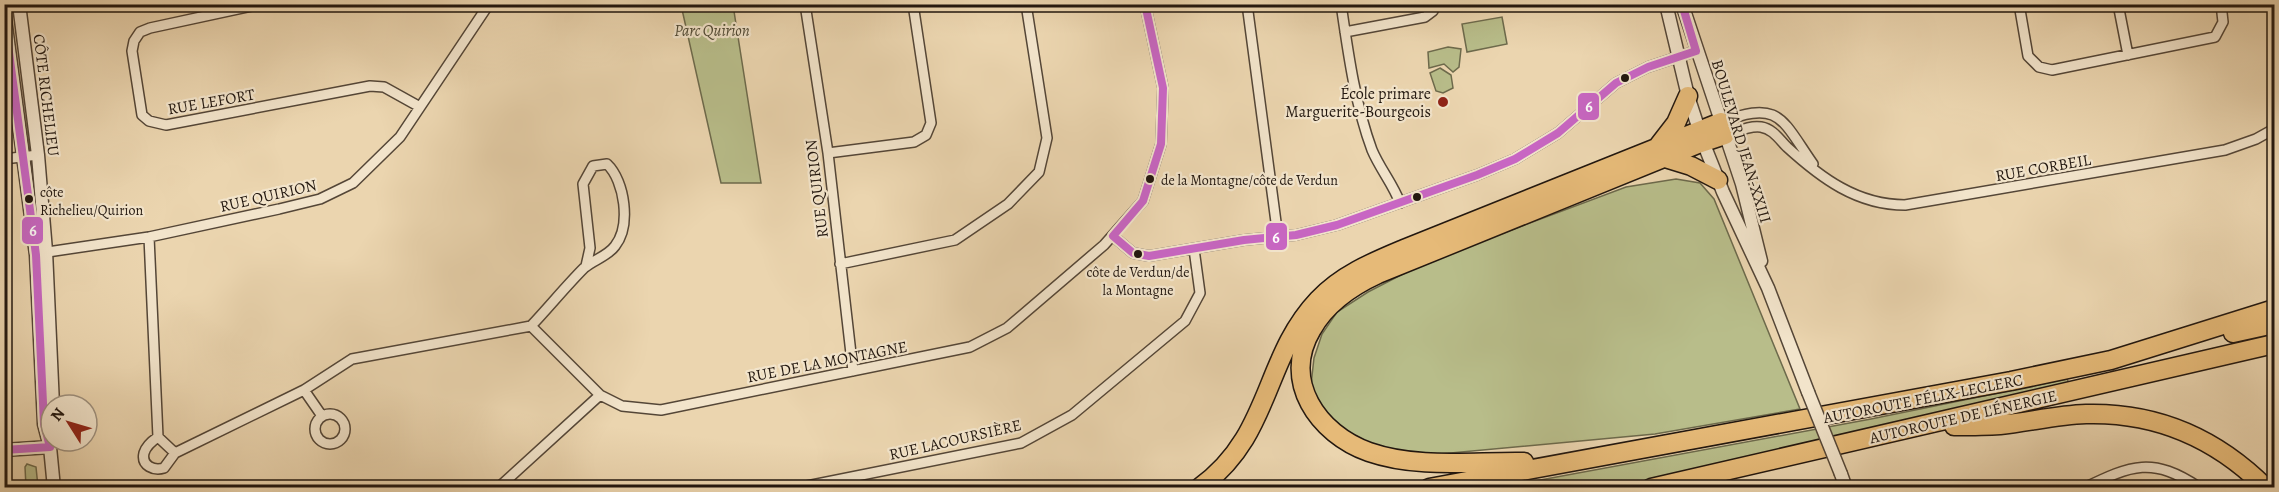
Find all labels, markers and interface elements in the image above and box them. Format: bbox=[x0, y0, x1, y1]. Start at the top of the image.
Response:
park label: Parc Quirion bbox=[674, 20, 750, 42]
street label: CÔTE RICHELIEU bbox=[28, 33, 64, 158]
street label: BOULEVARD JEAN-XXIII bbox=[1706, 57, 1776, 226]
unlabelled marker bbox=[1619, 72, 1631, 84]
street label: RUE LEFORT bbox=[166, 83, 257, 120]
place label: École primare Marguerite-Bourgeois bbox=[1285, 83, 1431, 123]
line badge: 6 bbox=[1577, 92, 1600, 121]
marker: École primare Marguerite-Bourgeois bbox=[1436, 95, 1450, 109]
text: 6 bbox=[1585, 96, 1593, 118]
street label: RUE QUIRION bbox=[800, 138, 834, 239]
street label: RUE CORBEIL bbox=[1994, 149, 2093, 187]
place label: de la Montagne/côte de Verdun bbox=[1161, 171, 1338, 190]
marker: de la Montagne/côte de Verdun bbox=[1144, 173, 1156, 185]
street label: RUE QUIRION bbox=[218, 174, 319, 218]
place label: côte Richelieu/Quirion bbox=[40, 183, 143, 220]
unlabelled marker bbox=[1411, 191, 1423, 203]
marker: côte Richelieu/Quirion bbox=[23, 193, 35, 205]
line badge: 6 bbox=[21, 216, 44, 245]
text: 6 bbox=[29, 220, 37, 242]
line badge: 6 bbox=[1265, 222, 1288, 251]
text: 6 bbox=[1272, 227, 1280, 249]
marker: côte de Verdun/de la Montagne bbox=[1132, 248, 1144, 260]
place label: côte de Verdun/de la Montagne bbox=[1086, 263, 1190, 300]
street label: RUE DE LA MONTAGNE bbox=[745, 336, 909, 388]
street label: AUTOROUTE FÉLIX-LECLERC bbox=[1821, 369, 2025, 429]
street label: AUTOROUTE DE L'ÉNERGIE bbox=[1866, 385, 2059, 449]
north arrow bbox=[39, 393, 99, 453]
text: N bbox=[46, 403, 70, 426]
street label: RUE LACOURSIÈRE bbox=[887, 414, 1024, 466]

